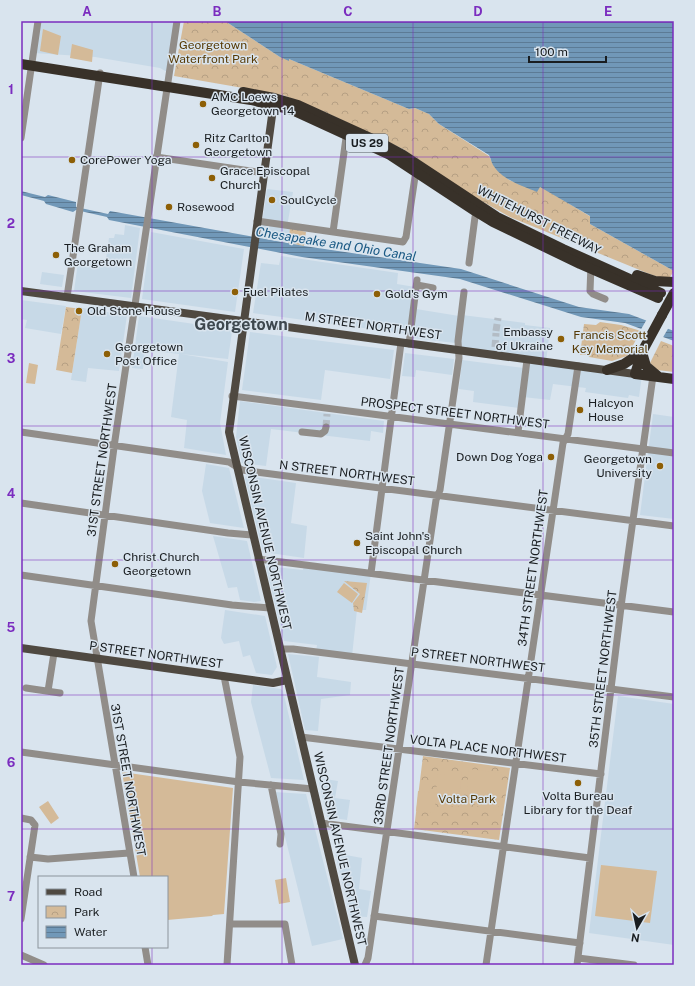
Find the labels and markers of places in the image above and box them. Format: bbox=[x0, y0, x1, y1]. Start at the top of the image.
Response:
place label: AMC Loews Georgetown 14 bbox=[211, 90, 295, 118]
marker: AMC Loews Georgetown 14 bbox=[198, 99, 208, 109]
place label: Ritz Carlton Georgetown bbox=[204, 131, 272, 159]
marker: Ritz Carlton Georgetown bbox=[191, 140, 201, 150]
place label: CorePower Yoga bbox=[80, 153, 171, 167]
marker: CorePower Yoga bbox=[67, 155, 77, 165]
place label: Grace Episcopal Church bbox=[220, 164, 310, 192]
marker: Grace Episcopal Church bbox=[207, 173, 217, 183]
place label: SoulCycle bbox=[280, 193, 337, 207]
marker: SoulCycle bbox=[267, 195, 277, 205]
place label: Rosewood bbox=[177, 200, 234, 214]
marker: Rosewood bbox=[164, 202, 174, 212]
place label: The Graham Georgetown bbox=[64, 241, 132, 269]
marker: The Graham Georgetown bbox=[51, 250, 61, 260]
place label: Fuel Pilates bbox=[243, 285, 308, 299]
marker: Fuel Pilates bbox=[230, 287, 240, 297]
place label: Gold's Gym bbox=[385, 287, 448, 301]
marker: Gold's Gym bbox=[372, 289, 382, 299]
place label: Old Stone House bbox=[87, 304, 181, 318]
marker: Old Stone House bbox=[74, 306, 84, 316]
place label: Embassy of Ukraine bbox=[496, 325, 554, 353]
marker: Embassy of Ukraine bbox=[556, 334, 566, 344]
place label: Georgetown Post Office bbox=[115, 340, 183, 368]
marker: Georgetown Post Office bbox=[102, 349, 112, 359]
place label: Halcyon House bbox=[588, 396, 634, 424]
marker: Halcyon House bbox=[575, 405, 585, 415]
place label: Down Dog Yoga bbox=[456, 450, 543, 464]
marker: Down Dog Yoga bbox=[546, 452, 556, 462]
place label: Georgetown University bbox=[584, 452, 653, 480]
marker: Georgetown University bbox=[655, 461, 665, 471]
place label: Saint John's Episcopal Church bbox=[365, 529, 462, 557]
marker: Saint John's Episcopal Church bbox=[352, 538, 362, 548]
place label: Christ Church Georgetown bbox=[123, 550, 200, 578]
marker: Christ Church Georgetown bbox=[110, 559, 120, 569]
marker: Volta Bureau Library for the Deaf bbox=[573, 778, 583, 788]
place label: Volta Bureau Library for the Deaf bbox=[524, 789, 633, 817]

